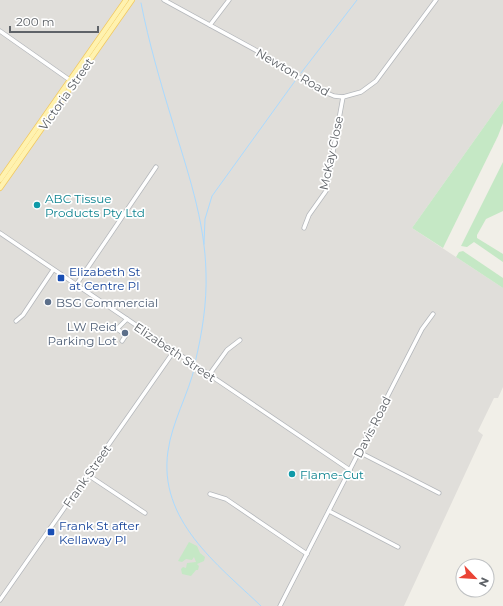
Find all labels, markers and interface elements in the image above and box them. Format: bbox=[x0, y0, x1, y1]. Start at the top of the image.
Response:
scale bar bbox=[10, 8, 98, 34]
text: 200 m bbox=[16, 14, 55, 29]
street label: Newton Road bbox=[254, 45, 332, 99]
street label: Victoria Street bbox=[36, 55, 97, 133]
street label: McKay Close bbox=[316, 115, 346, 191]
place label: ABC Tissue Products Pty Ltd bbox=[45, 191, 145, 220]
marker: ABC Tissue Products Pty Ltd bbox=[32, 200, 42, 210]
place label: Elizabeth St at Centre Pl bbox=[69, 264, 141, 293]
marker: Elizabeth St at Centre Pl bbox=[56, 273, 66, 283]
place label: BSG Commercial bbox=[56, 295, 158, 310]
marker: BSG Commercial bbox=[43, 297, 53, 307]
place label: LW Reid Parking Lot bbox=[48, 319, 117, 348]
street label: Elizabeth Street bbox=[131, 319, 219, 385]
marker: LW Reid Parking Lot bbox=[120, 328, 130, 338]
street label: Davis Road bbox=[350, 394, 394, 460]
street label: Frank Street bbox=[60, 441, 114, 510]
place label: Flame-Cut bbox=[300, 467, 364, 482]
marker: Flame-Cut bbox=[287, 469, 297, 479]
place label: Frank St after Kellaway Pl bbox=[59, 518, 140, 547]
marker: Frank St after Kellaway Pl bbox=[46, 527, 56, 537]
north arrow bbox=[455, 558, 495, 598]
text: N bbox=[476, 575, 492, 589]

